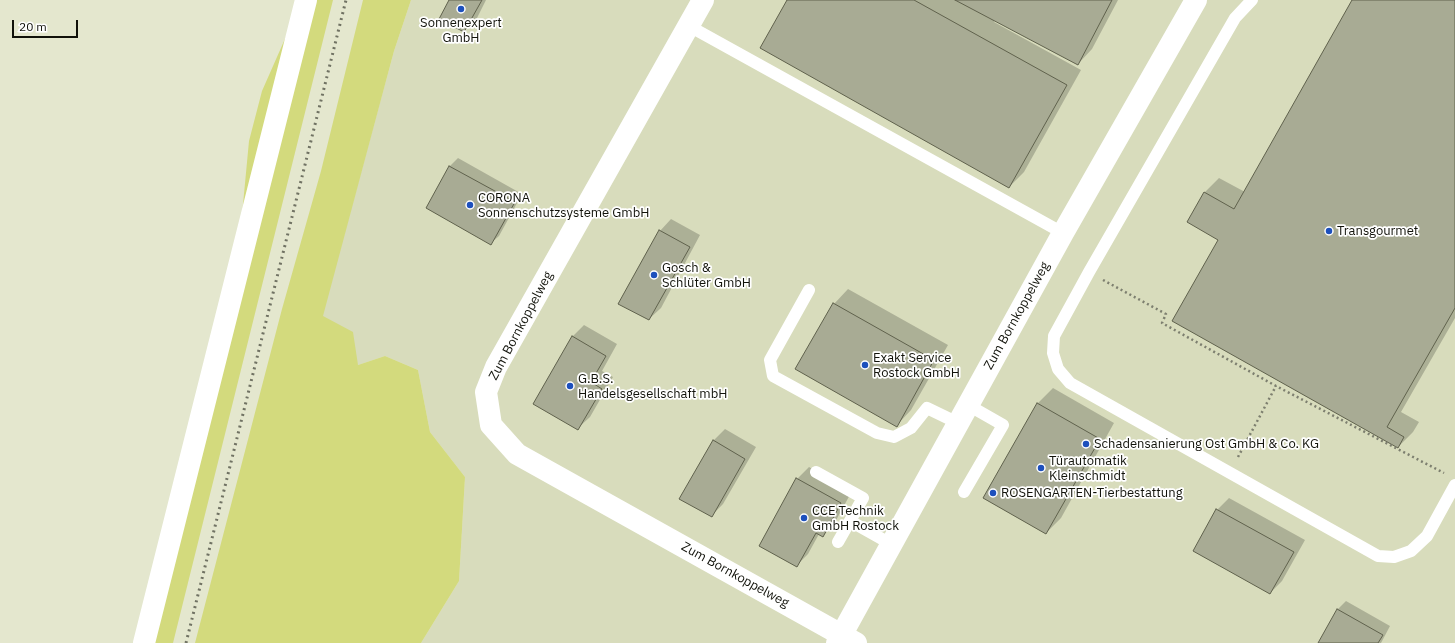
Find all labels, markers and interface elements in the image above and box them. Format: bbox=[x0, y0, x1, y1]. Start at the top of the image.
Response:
marker: Sonnenexpert GmbH bbox=[456, 4, 466, 14]
scale bar bbox=[14, 12, 80, 38]
place label: Sonnenexpert GmbH bbox=[420, 15, 502, 46]
text: 20 m bbox=[19, 19, 47, 34]
place label: CORONA Sonnenschutzsysteme GmbH bbox=[478, 190, 649, 221]
marker: CORONA Sonnenschutzsysteme GmbH bbox=[465, 200, 475, 210]
place label: Transgourmet bbox=[1337, 223, 1418, 239]
marker: Transgourmet bbox=[1324, 226, 1334, 236]
street label: Zum Bornkoppelweg bbox=[981, 259, 1053, 373]
place label: Gosch & Schlüter GmbH bbox=[662, 260, 751, 291]
street label: Zum Bornkoppelweg bbox=[486, 269, 556, 383]
marker: Gosch & Schlüter GmbH bbox=[649, 270, 659, 280]
place label: Exakt Service Rostock GmbH bbox=[873, 350, 960, 381]
marker: Exakt Service Rostock GmbH bbox=[860, 360, 870, 370]
place label: G.B.S. Handelsgesellschaft mbH bbox=[578, 371, 727, 402]
marker: G.B.S. Handelsgesellschaft mbH bbox=[565, 381, 575, 391]
place label: Schadensanierung Ost GmbH & Co. KG bbox=[1094, 436, 1319, 452]
marker: Schadensanierung Ost GmbH & Co. KG bbox=[1081, 439, 1091, 449]
place label: Türautomatik Kleinschmidt bbox=[1049, 453, 1127, 484]
marker: Türautomatik Kleinschmidt bbox=[1036, 463, 1046, 473]
place label: ROSENGARTEN-Tierbestattung bbox=[1001, 485, 1182, 501]
marker: ROSENGARTEN-Tierbestattung bbox=[988, 488, 998, 498]
place label: CCE Technik GmbH Rostock bbox=[812, 503, 899, 534]
marker: CCE Technik GmbH Rostock bbox=[799, 513, 809, 523]
street label: Zum Bornkoppelweg bbox=[678, 539, 792, 611]

